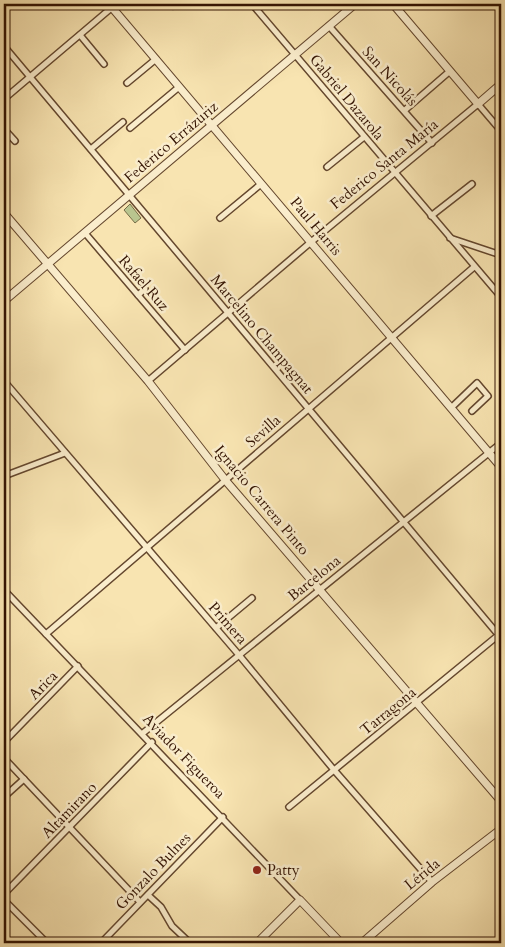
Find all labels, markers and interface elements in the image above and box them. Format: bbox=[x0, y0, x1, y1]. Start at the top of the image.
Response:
street label: San Nicolás bbox=[358, 42, 422, 110]
street label: Gabriel Dazarola bbox=[305, 50, 389, 145]
street label: Federico Errázuriz bbox=[120, 97, 222, 187]
street label: Federico Santa María bbox=[326, 114, 443, 214]
street label: Paul Harris bbox=[286, 193, 346, 259]
street label: Rafael Ruz bbox=[114, 251, 174, 315]
street label: Marcelino Champagnat bbox=[206, 270, 318, 398]
street label: Sevilla bbox=[241, 410, 285, 452]
street label: Ignacio Carrera Pinto bbox=[210, 441, 314, 559]
street label: Barcelona bbox=[283, 550, 345, 606]
street label: Primera bbox=[204, 598, 252, 649]
street label: Arica bbox=[24, 666, 62, 704]
street label: Tarragona bbox=[356, 682, 421, 740]
street label: Aviador Figueroa bbox=[138, 709, 230, 803]
street label: Altamirano bbox=[37, 777, 101, 843]
street label: Gonzalo Bulnes bbox=[111, 828, 195, 914]
street label: Lérida bbox=[400, 853, 444, 894]
place label: Patty bbox=[267, 860, 300, 880]
marker: Patty bbox=[251, 864, 263, 876]

